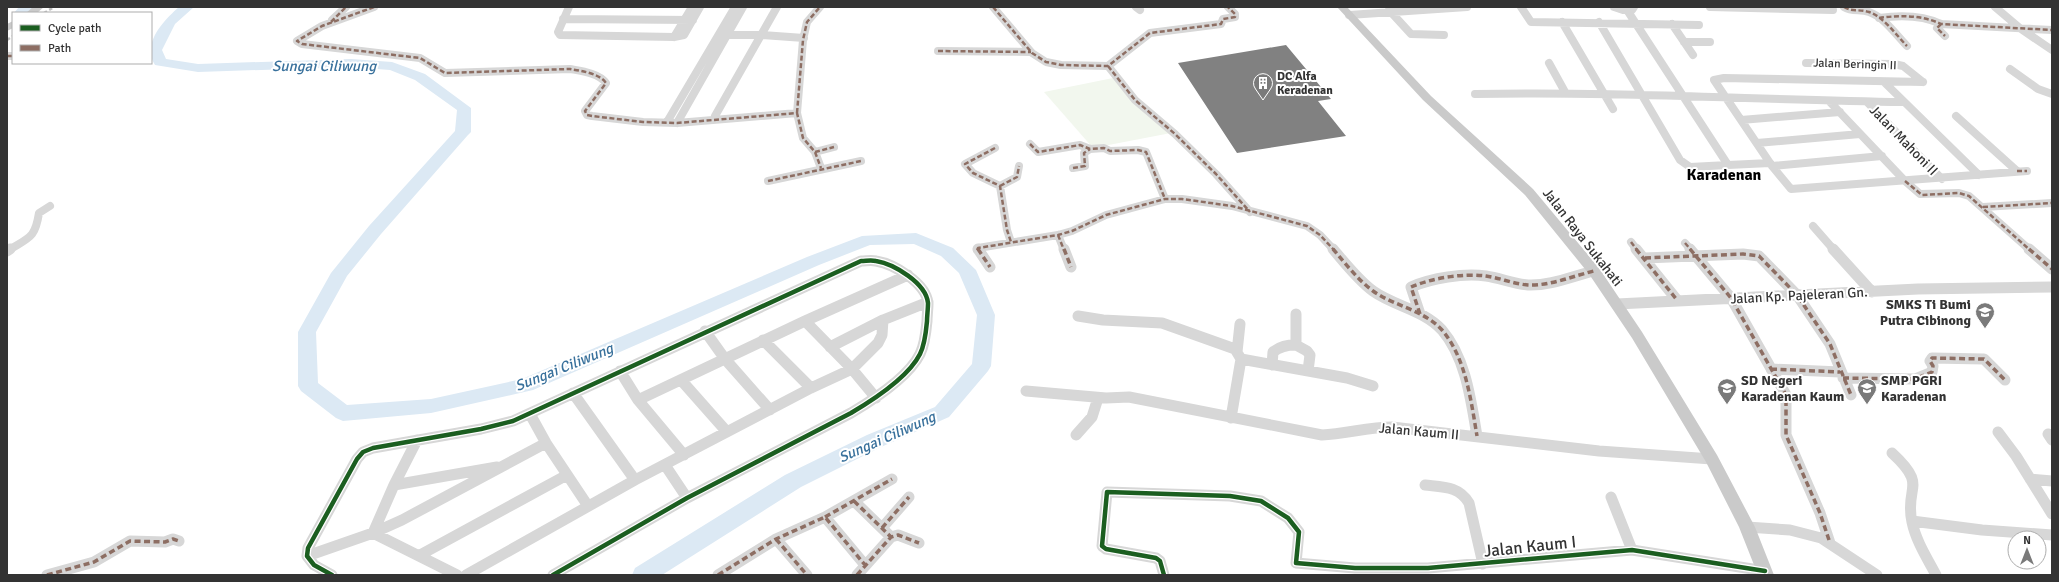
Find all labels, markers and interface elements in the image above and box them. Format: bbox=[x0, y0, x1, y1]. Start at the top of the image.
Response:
legend bbox=[12, 12, 152, 64]
text: Cycle path bbox=[48, 21, 101, 36]
text: Path bbox=[48, 41, 71, 56]
street label: Jalan Beringin II bbox=[1813, 56, 1897, 73]
water label: Sungai Ciliwung bbox=[272, 57, 377, 75]
place label: DC Alfa Keradenan bbox=[1277, 69, 1333, 98]
building icon: DC Alfa Keradenan bbox=[1252, 72, 1274, 100]
street label: Jalan Mahoni II bbox=[1866, 102, 1941, 179]
district label: Karadenan bbox=[1687, 165, 1762, 185]
street label: Jalan Raya Sukahati bbox=[1539, 185, 1626, 290]
street label: Jalan Kp. Pajeleran Gn. bbox=[1730, 283, 1868, 308]
place label: SMKS Ti Bumi Putra Cibinong bbox=[1880, 296, 1971, 329]
school or university icon: SMKS Ti Bumi Putra Cibinong bbox=[1974, 301, 1996, 329]
water label: Sungai Ciliwung bbox=[512, 339, 617, 395]
place label: SD Negeri Karadenan Kaum bbox=[1741, 372, 1844, 405]
place label: SMP PGRI Karadenan bbox=[1881, 372, 1947, 405]
school or university icon: SD Negeri Karadenan Kaum bbox=[1716, 377, 1738, 405]
school or university icon: SMP PGRI Karadenan bbox=[1856, 377, 1878, 405]
water label: Sungai Ciliwung bbox=[836, 407, 939, 466]
street label: Jalan Kaum II bbox=[1378, 420, 1460, 443]
north arrow bbox=[2007, 530, 2047, 570]
street label: Jalan Kaum I bbox=[1483, 531, 1577, 562]
text: N bbox=[2023, 534, 2031, 547]

